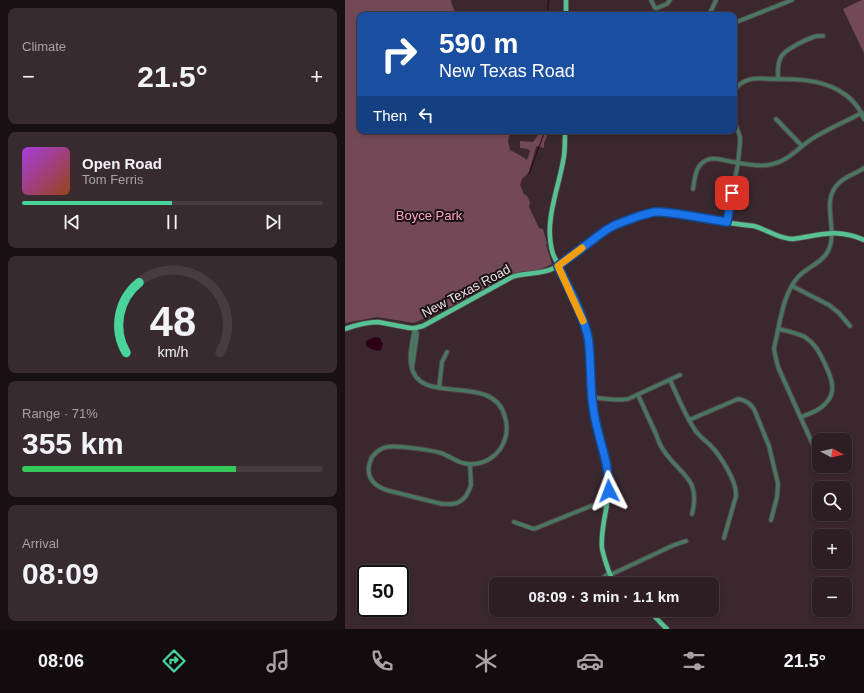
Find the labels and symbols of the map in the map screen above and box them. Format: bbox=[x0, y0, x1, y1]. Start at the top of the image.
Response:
pin bbox=[715, 176, 749, 210]
park label: Boyce Park bbox=[396, 208, 463, 223]
street label: New Texas Road bbox=[419, 261, 513, 321]
north arrow bbox=[812, 433, 852, 473]
position arrow bbox=[588, 470, 630, 512]
speed limit sign: 50 bbox=[357, 565, 409, 617]

